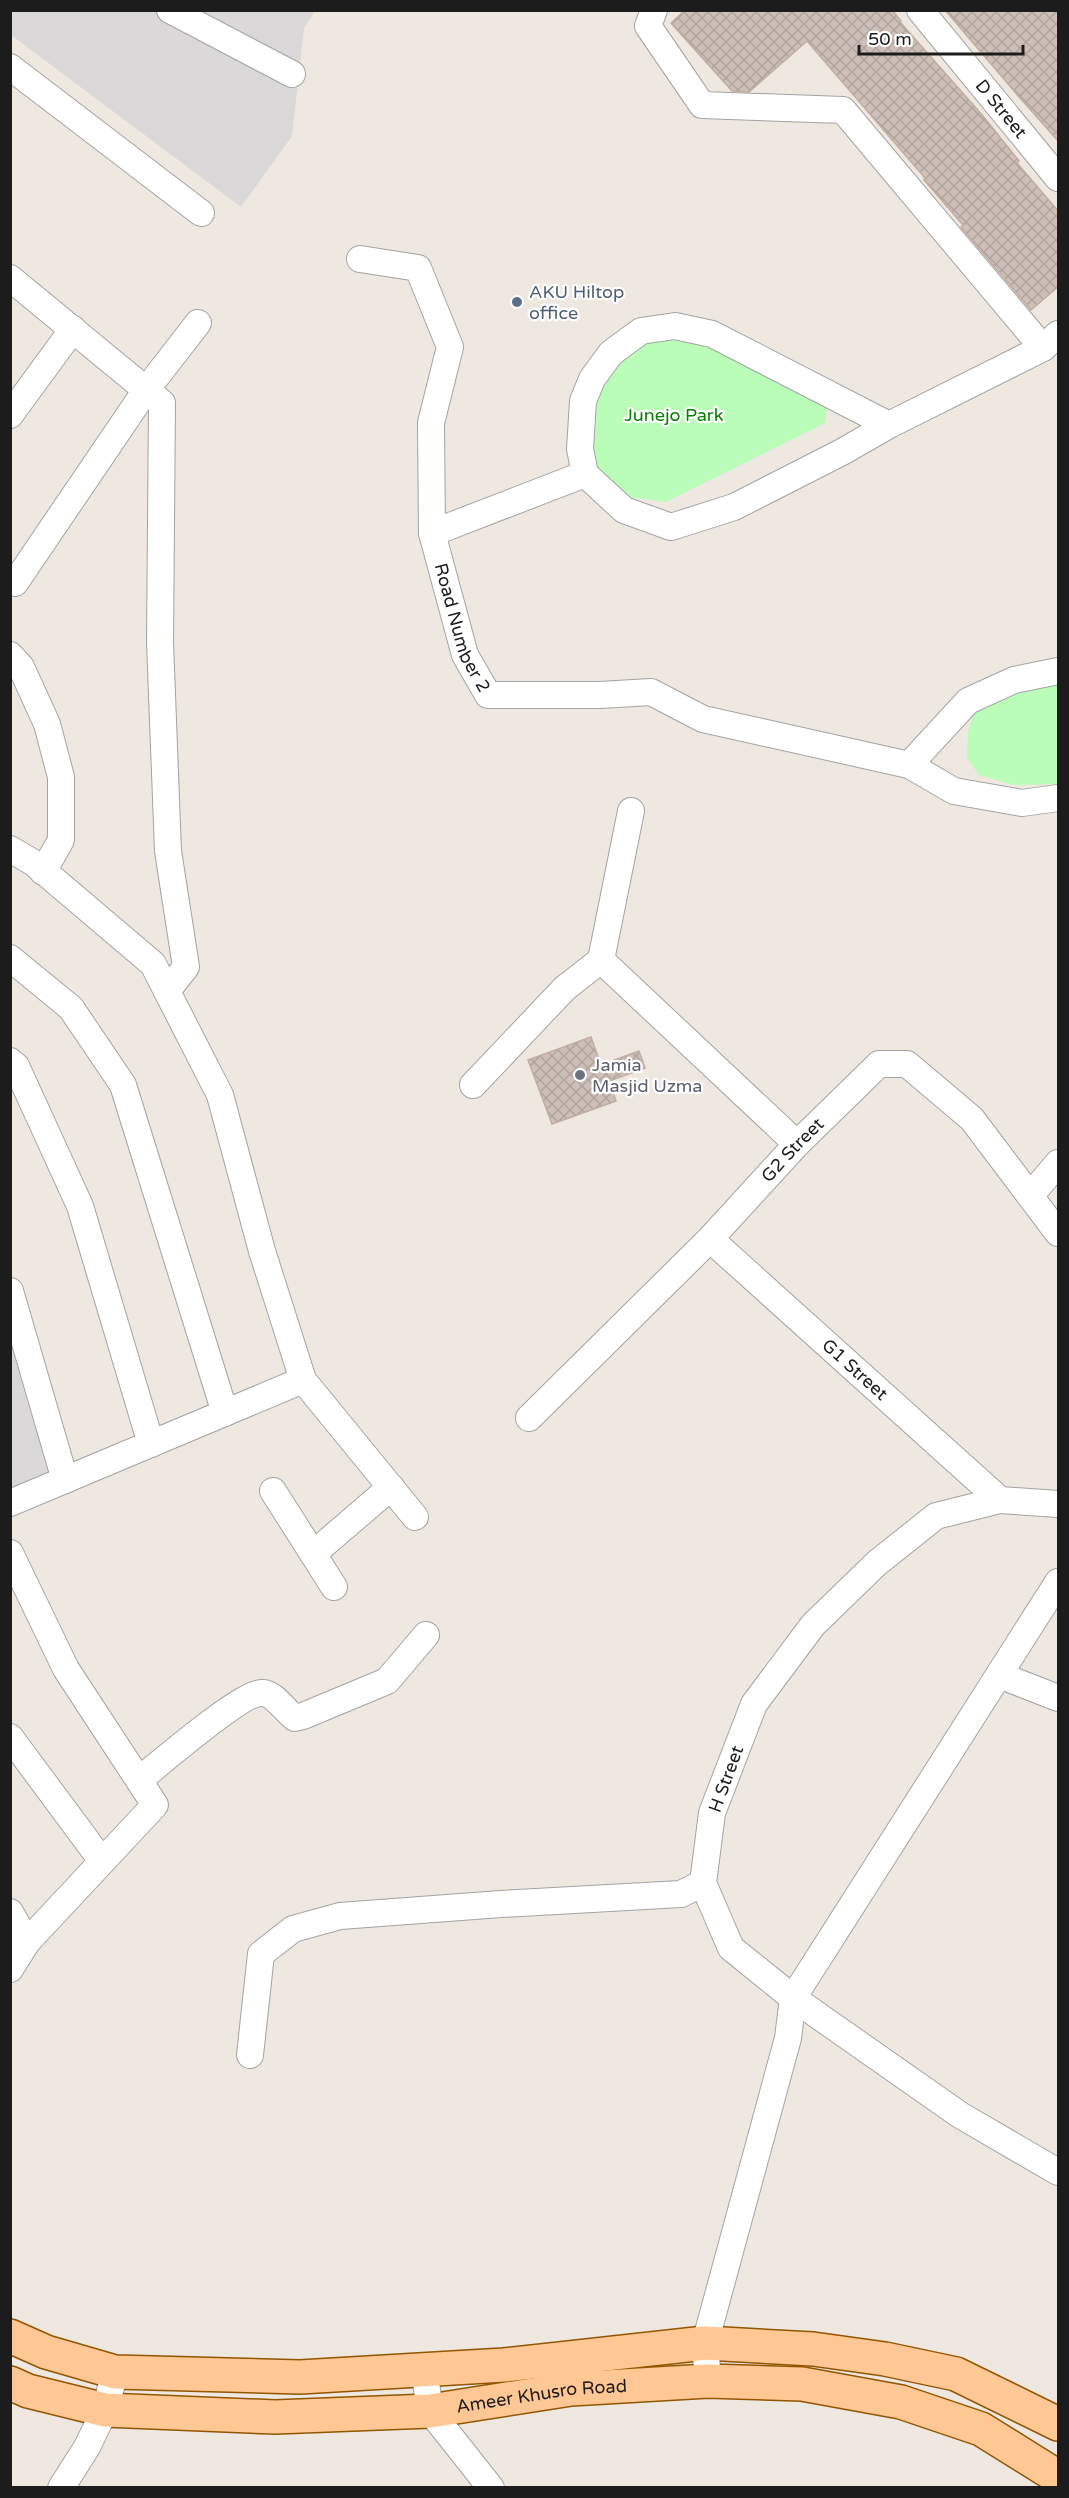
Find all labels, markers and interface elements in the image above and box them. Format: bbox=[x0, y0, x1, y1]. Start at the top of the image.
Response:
scale bar bbox=[859, 18, 1022, 56]
text: 50 m bbox=[868, 28, 912, 50]
street label: D Street bbox=[971, 75, 1032, 143]
place label: AKU Hiltop office bbox=[529, 281, 624, 324]
marker: AKU Hiltop office bbox=[510, 295, 524, 309]
park label: Junejo Park bbox=[624, 404, 724, 426]
street label: Road Number 2 bbox=[430, 561, 495, 696]
place label: Jamia Masjid Uzma bbox=[592, 1054, 702, 1097]
marker: Jamia Masjid Uzma bbox=[573, 1068, 587, 1082]
street label: G2 Street bbox=[756, 1113, 829, 1187]
street label: G1 Street bbox=[817, 1334, 893, 1405]
street label: H Street bbox=[704, 1742, 748, 1816]
street label: Ameer Khusro Road bbox=[455, 2375, 628, 2418]

